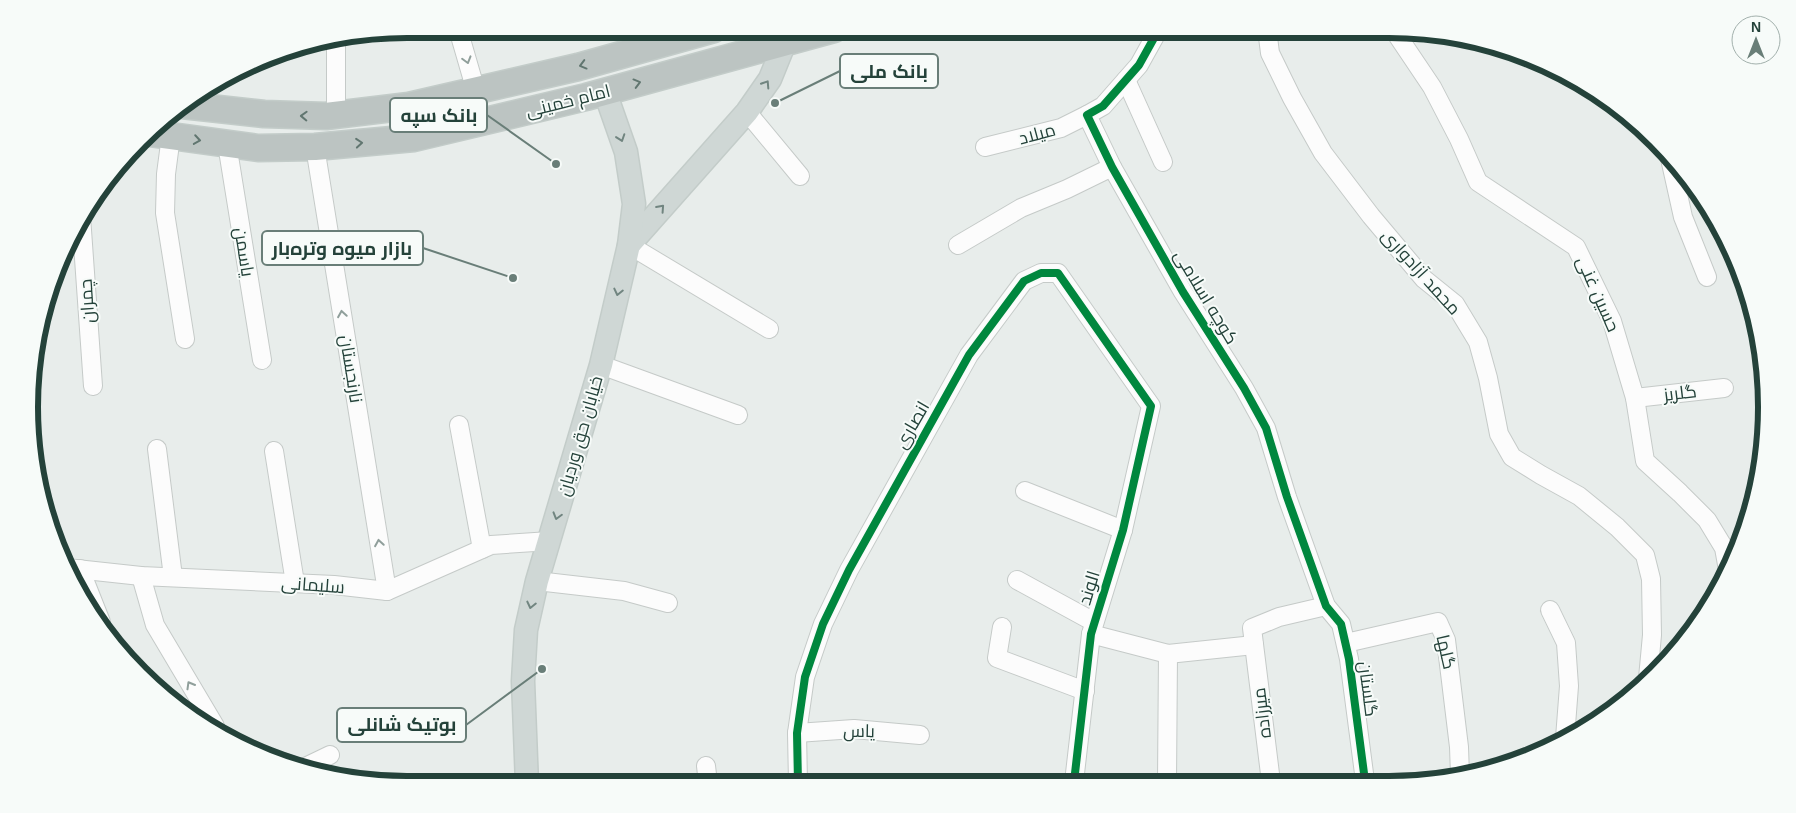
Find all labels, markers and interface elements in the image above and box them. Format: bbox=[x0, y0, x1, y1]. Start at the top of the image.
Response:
north arrow bbox=[1731, 15, 1781, 65]
text: N bbox=[1751, 19, 1761, 35]
callout: بانک ملی bbox=[840, 54, 938, 88]
one-way arrow bbox=[462, 55, 472, 63]
one-way arrow bbox=[579, 59, 588, 70]
text: بانک ملی bbox=[850, 61, 928, 83]
one-way arrow bbox=[633, 78, 642, 89]
one-way arrow bbox=[760, 80, 769, 90]
street label: امام خمینی bbox=[524, 81, 613, 123]
callout: بانک سپه bbox=[390, 98, 487, 132]
text: بانک سپه bbox=[401, 105, 478, 128]
one-way arrow bbox=[299, 110, 307, 121]
street label: میلاد bbox=[1016, 119, 1058, 149]
one-way arrow bbox=[615, 133, 625, 142]
one-way arrow bbox=[194, 134, 202, 145]
one-way arrow bbox=[355, 138, 363, 149]
one-way arrow bbox=[656, 205, 665, 214]
street label: محمد آزادواری bbox=[1377, 225, 1465, 319]
street label: یاسمن bbox=[229, 226, 258, 278]
callout: بازار میوه وتره‌بار bbox=[262, 231, 423, 265]
text: بازار میوه وتره‌بار bbox=[271, 238, 412, 261]
street label: کوچه اسلامی bbox=[1168, 246, 1242, 349]
street label: حسین غنی bbox=[1572, 253, 1623, 335]
street label: چمران bbox=[75, 278, 101, 324]
one-way arrow bbox=[613, 288, 624, 297]
one-way arrow bbox=[338, 309, 348, 318]
street label: نارنجستان bbox=[335, 334, 366, 405]
street label: خیابان حق وردیان bbox=[553, 374, 609, 499]
street label: گلریز bbox=[1661, 381, 1698, 406]
street label: انصاری bbox=[891, 398, 934, 453]
one-way arrow bbox=[552, 512, 562, 520]
one-way arrow bbox=[374, 539, 385, 547]
street label: الوند bbox=[1074, 569, 1105, 608]
street label: سلیمانی bbox=[280, 573, 346, 598]
one-way arrow bbox=[527, 600, 537, 609]
street label: گلها bbox=[1431, 633, 1460, 671]
street label: گلستان bbox=[1354, 660, 1381, 718]
one-way arrow bbox=[186, 681, 196, 690]
street label: میرزاده bbox=[1249, 686, 1276, 740]
callout: بوتیک شانلی bbox=[337, 708, 466, 742]
text: بوتیک شانلی bbox=[347, 714, 457, 736]
street label: یاس bbox=[843, 721, 875, 742]

